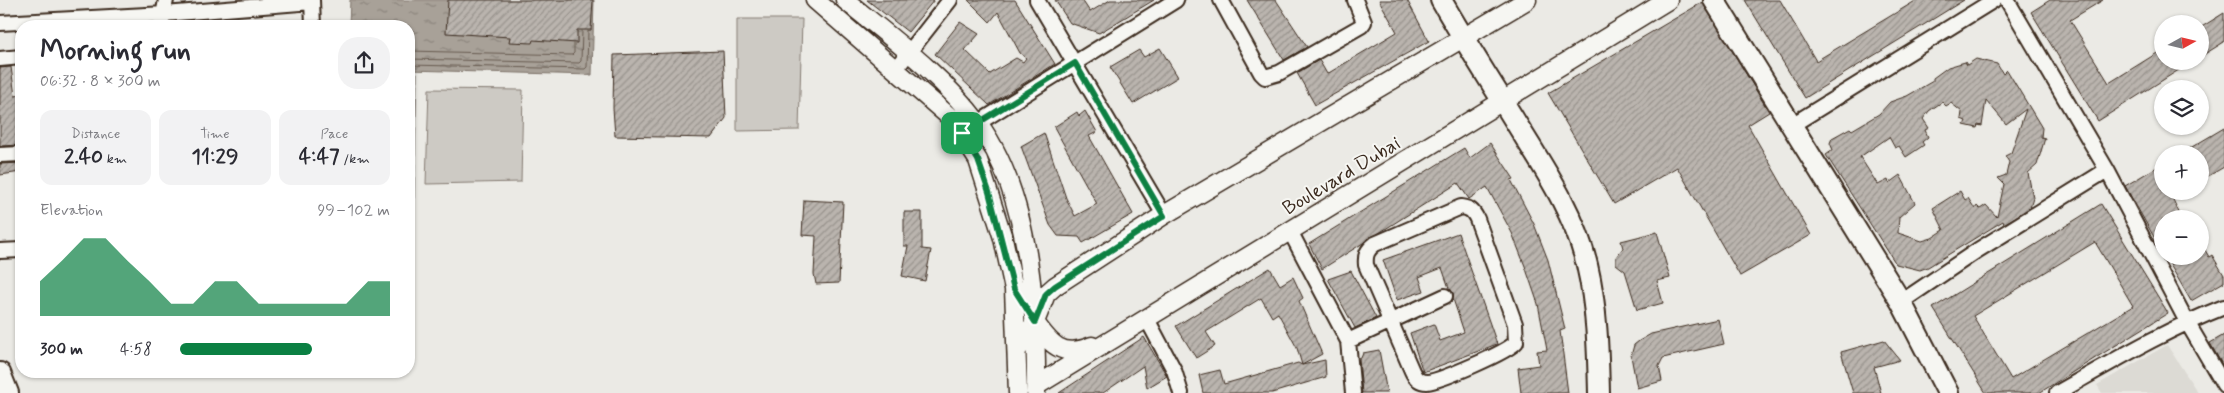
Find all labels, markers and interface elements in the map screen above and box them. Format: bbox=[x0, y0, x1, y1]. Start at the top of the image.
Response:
north arrow bbox=[2154, 15, 2209, 70]
map controls bbox=[2154, 15, 2209, 265]
text: Morning run bbox=[40, 33, 191, 70]
button: share bbox=[338, 37, 390, 89]
text: 06:32 · 8 × 300 m bbox=[40, 71, 161, 92]
button: layers bbox=[2154, 80, 2209, 135]
pin bbox=[941, 112, 983, 154]
icon: arrive bbox=[948, 119, 976, 147]
text: Distance bbox=[71, 125, 120, 143]
text: Time bbox=[200, 125, 230, 143]
text: Pace bbox=[320, 125, 348, 143]
street label: Boulevard Dubai bbox=[1278, 130, 1406, 222]
text: 2.40 bbox=[64, 143, 103, 171]
text: 11:29 bbox=[192, 143, 238, 171]
text: 4:47 bbox=[299, 143, 339, 171]
button: + bbox=[2154, 145, 2209, 200]
text: km bbox=[103, 150, 127, 168]
text: /km bbox=[339, 150, 370, 168]
text: Elevation bbox=[40, 200, 103, 221]
text: 99–102 m bbox=[317, 200, 390, 221]
button: − bbox=[2154, 210, 2209, 265]
text: 300 m bbox=[40, 339, 83, 360]
text: 4:58 bbox=[120, 339, 152, 360]

